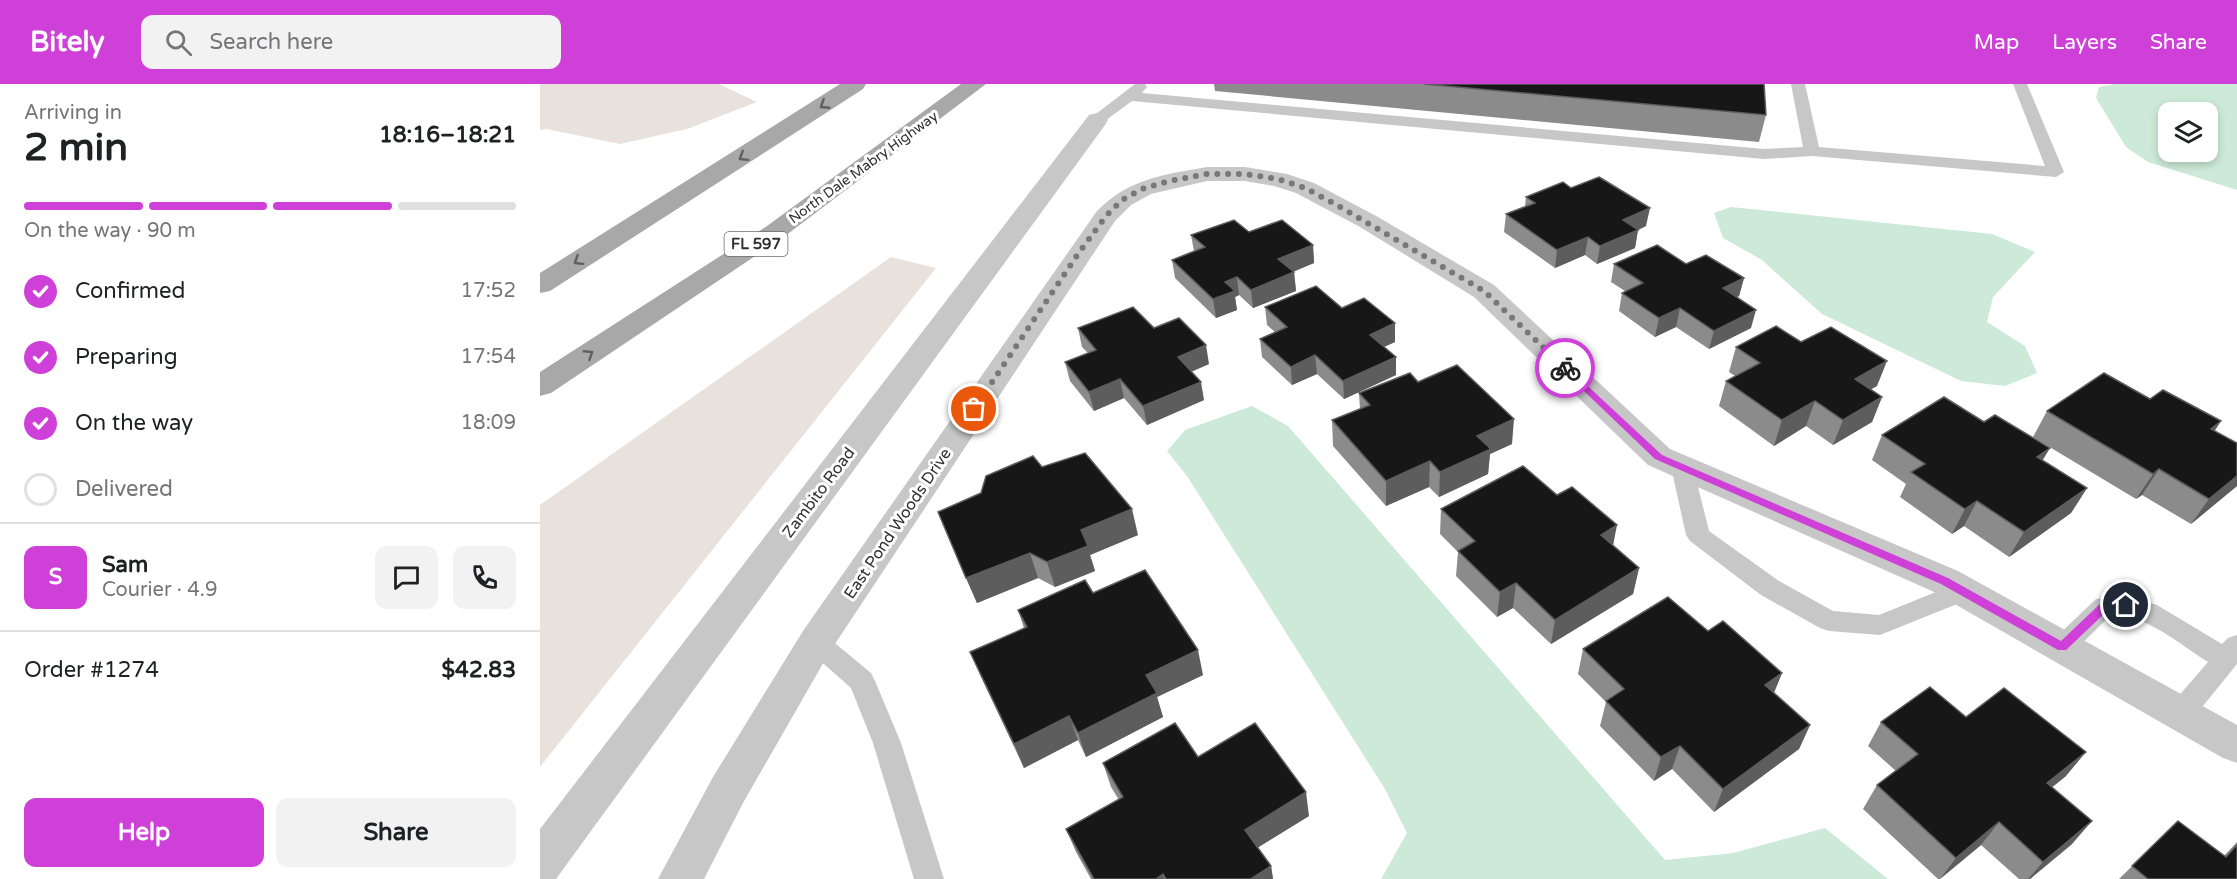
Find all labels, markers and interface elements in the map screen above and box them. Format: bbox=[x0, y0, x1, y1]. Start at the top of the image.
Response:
search box bbox=[141, 15, 561, 69]
text: Bitely bbox=[30, 25, 105, 59]
icon: search bbox=[162, 26, 195, 59]
text: Search here bbox=[210, 29, 333, 55]
text: Map bbox=[1974, 30, 2019, 55]
text: Layers bbox=[2052, 30, 2117, 55]
text: Share bbox=[2150, 30, 2207, 55]
one-way arrow bbox=[820, 97, 830, 109]
text: Arriving in bbox=[24, 101, 122, 125]
map controls bbox=[2158, 102, 2218, 162]
button: layers bbox=[2158, 102, 2218, 162]
street label: North Dale Mabry Highway bbox=[786, 107, 941, 227]
text: 18:16–18:21 bbox=[379, 122, 516, 148]
text: 2 min bbox=[24, 124, 128, 171]
one-way arrow bbox=[739, 149, 749, 161]
text: On the way · 90 m bbox=[24, 219, 196, 243]
road number: FL 597 bbox=[724, 232, 788, 256]
one-way arrow bbox=[574, 254, 585, 265]
icon: check bbox=[24, 275, 57, 308]
text: Confirmed bbox=[75, 278, 185, 304]
text: 17:52 bbox=[461, 279, 516, 303]
courier bbox=[1535, 338, 1595, 398]
icon: check bbox=[24, 341, 57, 374]
text: Preparing bbox=[75, 344, 178, 370]
text: 17:54 bbox=[461, 345, 516, 369]
one-way arrow bbox=[582, 350, 593, 361]
icon: bike bbox=[1549, 352, 1582, 385]
pin bbox=[948, 383, 999, 434]
icon: bag bbox=[957, 392, 990, 425]
icon: check bbox=[24, 407, 57, 440]
text: On the way bbox=[75, 410, 193, 436]
text: 18:09 bbox=[461, 411, 516, 435]
street label: Zambito Road bbox=[778, 443, 859, 542]
street label: East Pond Woods Drive bbox=[840, 444, 956, 603]
text: Delivered bbox=[75, 476, 173, 502]
button: chat bbox=[375, 546, 438, 609]
button: phone bbox=[453, 546, 516, 609]
text: Sam bbox=[102, 552, 148, 578]
text: S bbox=[49, 564, 62, 590]
text: Courier · 4.9 bbox=[102, 578, 217, 602]
pin bbox=[2100, 579, 2151, 630]
icon: home bbox=[2109, 588, 2142, 621]
text: Order #1274 bbox=[24, 657, 159, 683]
text: $42.83 bbox=[442, 657, 516, 683]
button: Help bbox=[24, 798, 264, 867]
button: Share bbox=[276, 798, 516, 867]

